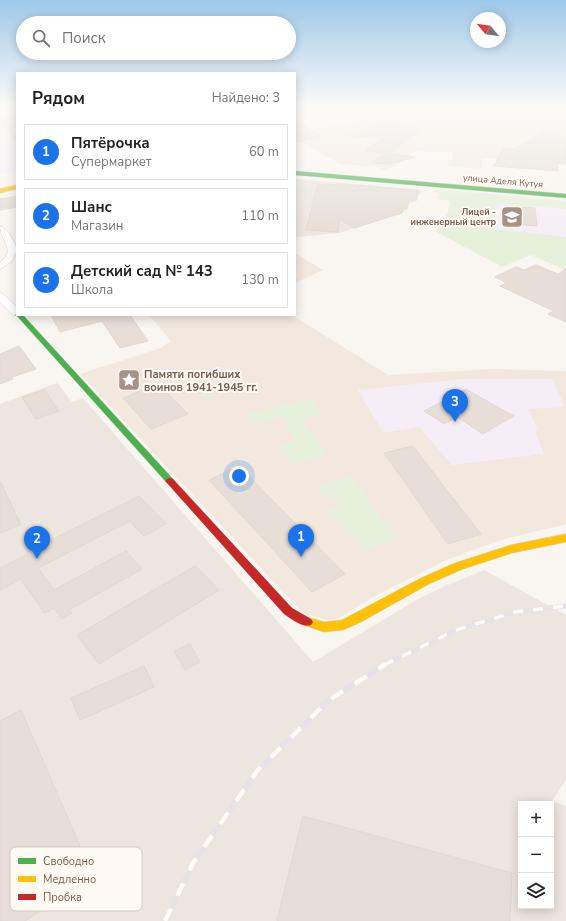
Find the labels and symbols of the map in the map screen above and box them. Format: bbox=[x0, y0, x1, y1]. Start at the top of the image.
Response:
north arrow bbox=[470, 12, 506, 48]
street label: улица Аделя Кутуя bbox=[462, 172, 544, 190]
school or university icon: Лицей - инженерный центр bbox=[499, 204, 525, 230]
place label: Лицей - инженерный центр bbox=[410, 206, 496, 228]
place icon: Памяти погибших воинов 1941-1945 гг. bbox=[116, 367, 142, 393]
place label: Памяти погибших воинов 1941-1945 гг. bbox=[144, 367, 258, 395]
pin: 3 bbox=[442, 389, 468, 422]
your location bbox=[229, 466, 249, 486]
pin: 1 bbox=[288, 524, 314, 557]
pin: 2 bbox=[24, 526, 50, 559]
legend bbox=[10, 847, 142, 911]
text: Свободно bbox=[43, 854, 94, 869]
text: Медленно bbox=[43, 872, 96, 887]
text: Пробка bbox=[43, 890, 82, 905]

